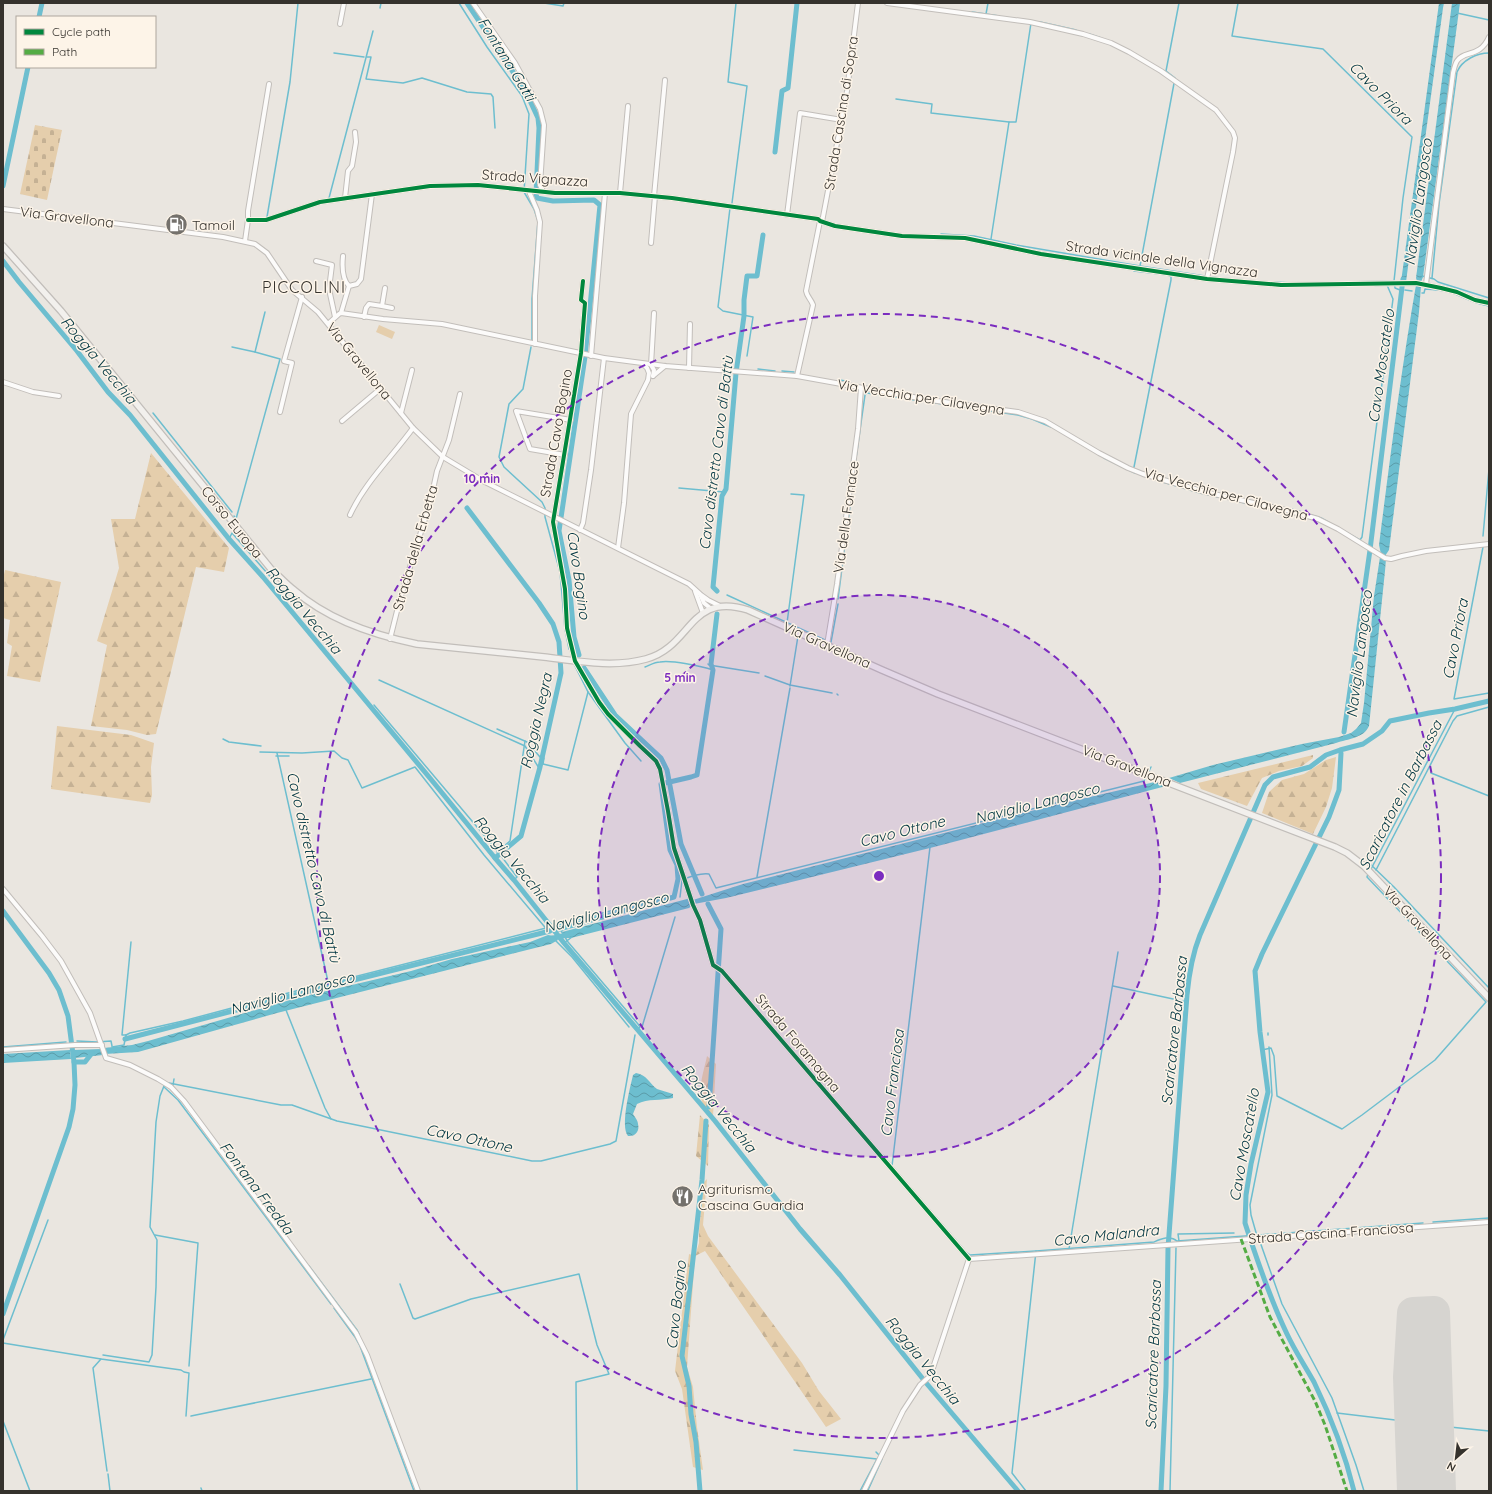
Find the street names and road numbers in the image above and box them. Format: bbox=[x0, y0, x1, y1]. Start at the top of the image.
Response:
street label: Strada Cascina di Sopra bbox=[820, 35, 862, 191]
street label: Strada Vignazza bbox=[481, 165, 589, 191]
street label: Via Gravellona bbox=[19, 202, 115, 232]
street label: Strada vicinale della Vignazza bbox=[1065, 237, 1259, 281]
street label: Via Gravellona bbox=[322, 319, 396, 403]
street label: Strada Cavo Bogino bbox=[536, 367, 576, 499]
street label: Via Vecchia per Cilavegna bbox=[836, 375, 1006, 419]
street label: Via della Fornace bbox=[829, 460, 863, 574]
street label: Via Vecchia per Cilavegna bbox=[1142, 463, 1310, 525]
street label: Corso Europa bbox=[197, 482, 267, 562]
street label: Strada della Erbetta bbox=[388, 483, 442, 613]
street label: Via Gravellona bbox=[780, 618, 874, 672]
street label: Via Gravellona bbox=[1080, 741, 1174, 791]
street label: Via Gravellona bbox=[1379, 882, 1457, 964]
street label: Strada Foramagna bbox=[751, 990, 845, 1096]
street label: Strada Cascina Franciosa bbox=[1248, 1218, 1414, 1248]

